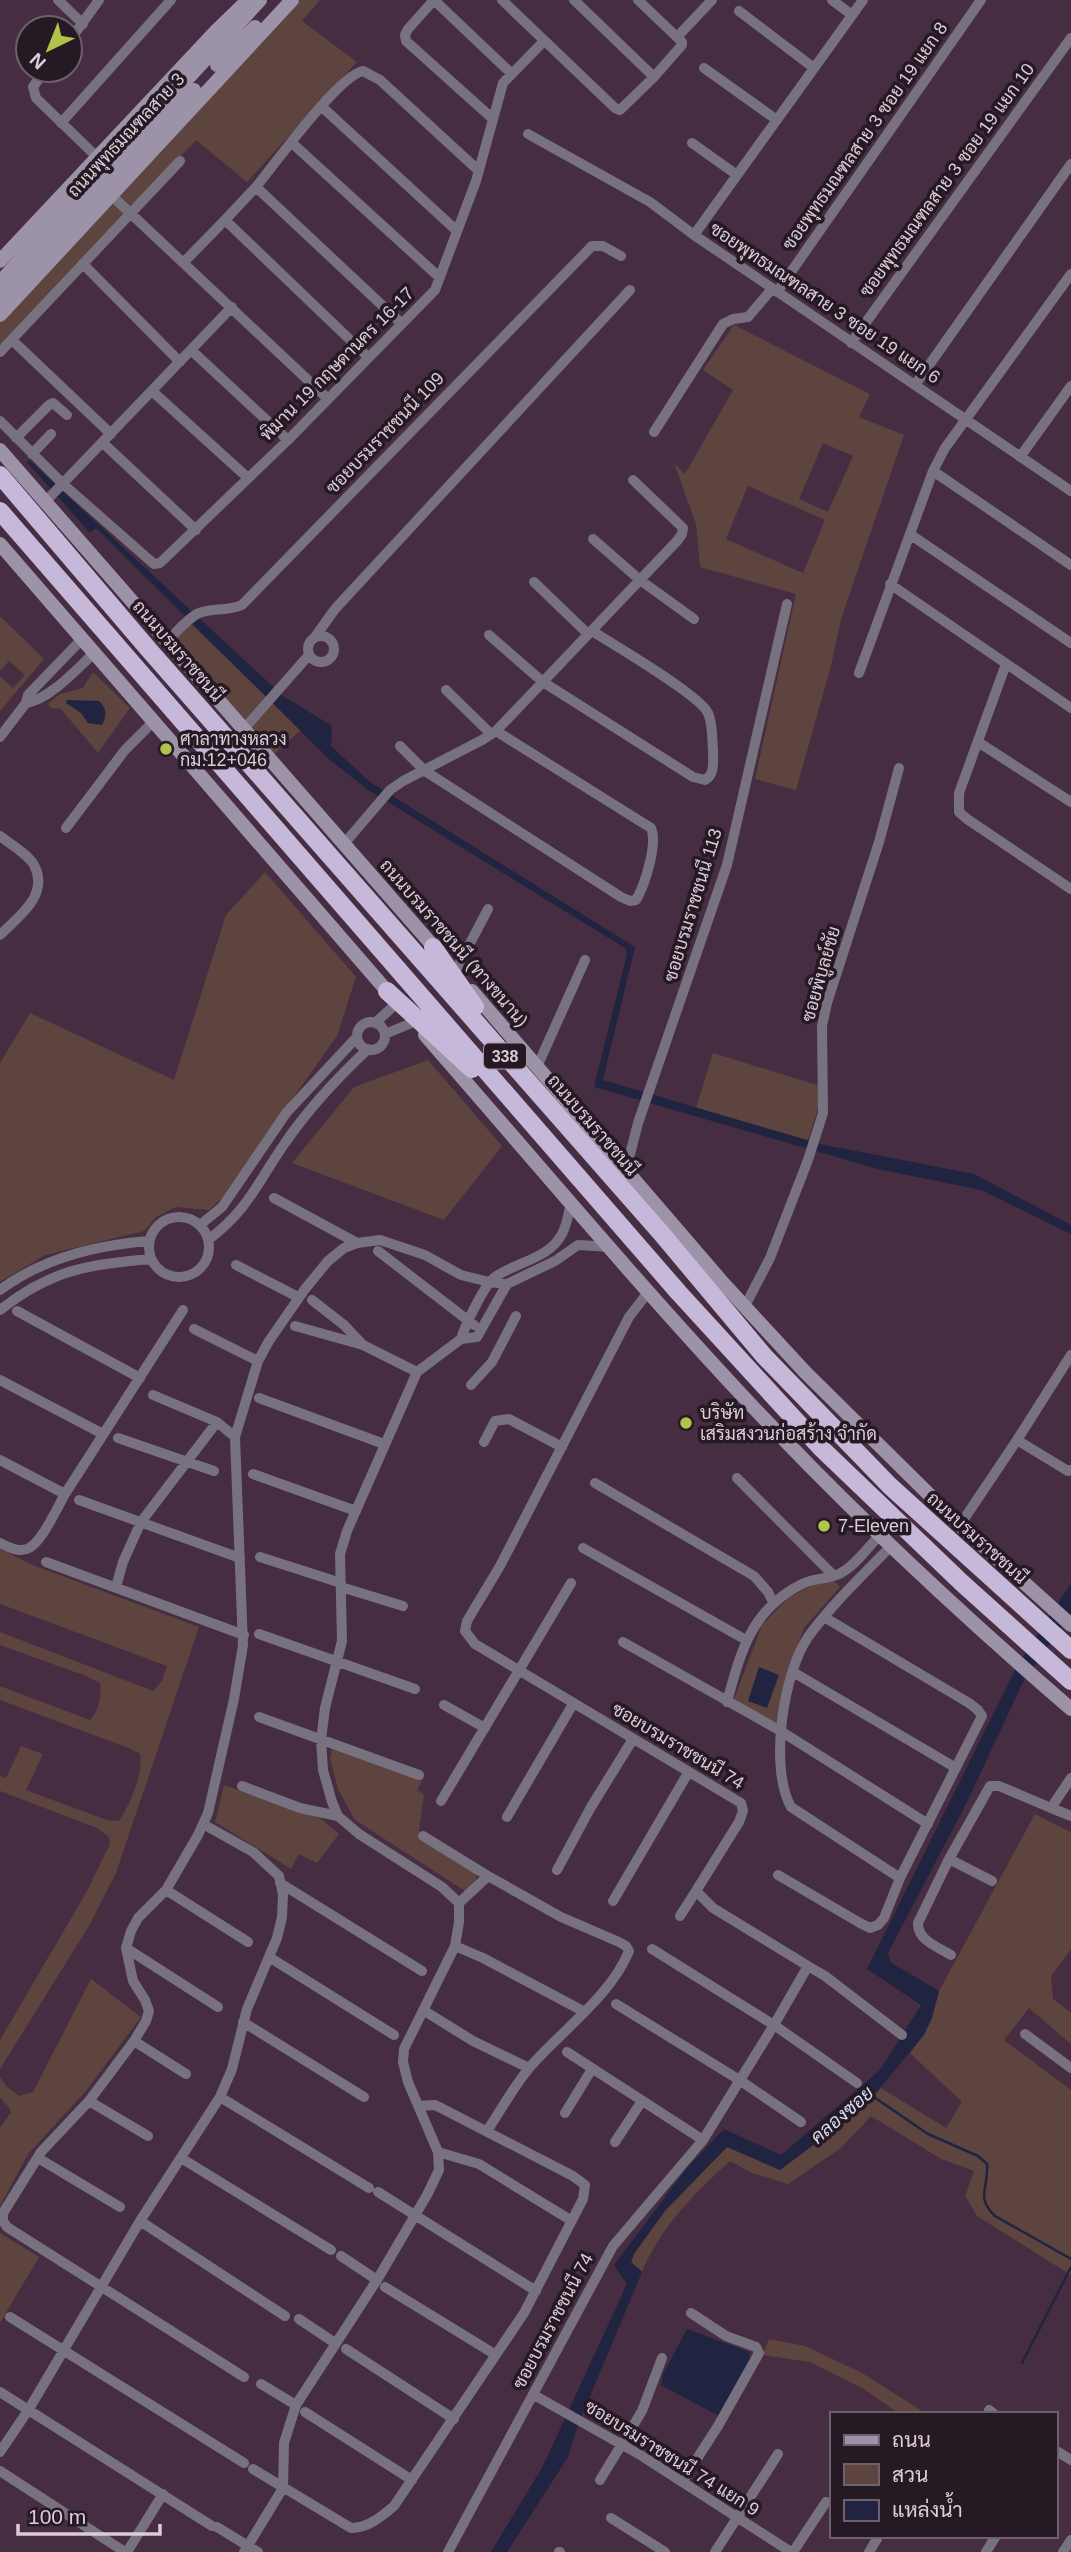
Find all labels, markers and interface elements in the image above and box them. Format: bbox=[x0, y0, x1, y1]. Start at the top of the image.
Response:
north arrow bbox=[14, 14, 84, 84]
street label: ซอยพุทธมณฑลสาย 3 ซอย 19 แยก 8 bbox=[778, 18, 953, 255]
text: N bbox=[26, 49, 50, 73]
street label: ซอยพุทธมณฑลสาย 3 ซอย 19 แยก 10 bbox=[856, 60, 1040, 302]
street label: ถนนพุทธมณฑลสาย 3 bbox=[64, 69, 190, 202]
street label: ซอยพุทธมณฑลสาย 3 ซอย 19 แยก 6 bbox=[705, 218, 944, 389]
street label: พิมาน 19 กฤษดานคร 16-17 bbox=[255, 282, 419, 446]
street label: ซอยบรมราชชนนี 109 bbox=[320, 366, 448, 498]
street label: ถนนบรมราชชนนี bbox=[129, 595, 229, 705]
place label: ศาลาทางหลวง กม.12+046 bbox=[180, 729, 287, 770]
marker: ศาลาทางหลวง กม.12+046 bbox=[158, 741, 174, 757]
street label: ซอยบรมราชชนนี 113 bbox=[657, 825, 726, 984]
street label: ถนนบรมราชชนนี (ทางขนาน) bbox=[376, 853, 534, 1031]
street label: ซอยพิบูลย์ชัย bbox=[795, 923, 847, 1025]
road number: 338 bbox=[484, 1044, 526, 1068]
street label: ถนนบรมราชชนนี bbox=[544, 1069, 644, 1179]
place label: บริษัท เสริมสงวนก่อสร้าง จำกัด bbox=[700, 1402, 877, 1444]
marker: บริษัท เสริมสงวนก่อสร้าง จำกัด bbox=[678, 1415, 694, 1431]
street label: ถนนบรมราชชนนี bbox=[923, 1486, 1033, 1588]
place label: 7-Eleven bbox=[838, 1516, 909, 1536]
marker: 7-Eleven bbox=[816, 1518, 832, 1534]
street label: ซอยบรมราชชนนี 74 bbox=[608, 1696, 749, 1793]
water label: คลองซอย bbox=[806, 2082, 878, 2148]
street label: ซอยบรมราชชนนี 74 bbox=[506, 2248, 597, 2392]
street label: ซอยบรมราชชนนี 74 แยก 9 bbox=[581, 2394, 764, 2520]
legend bbox=[830, 2412, 1057, 2538]
text: ถนน bbox=[892, 2428, 931, 2451]
text: สวน bbox=[892, 2463, 928, 2486]
scale bar bbox=[18, 2492, 159, 2536]
text: แหล่งน้ำ bbox=[892, 2492, 963, 2521]
text: 100 m bbox=[28, 2505, 86, 2528]

